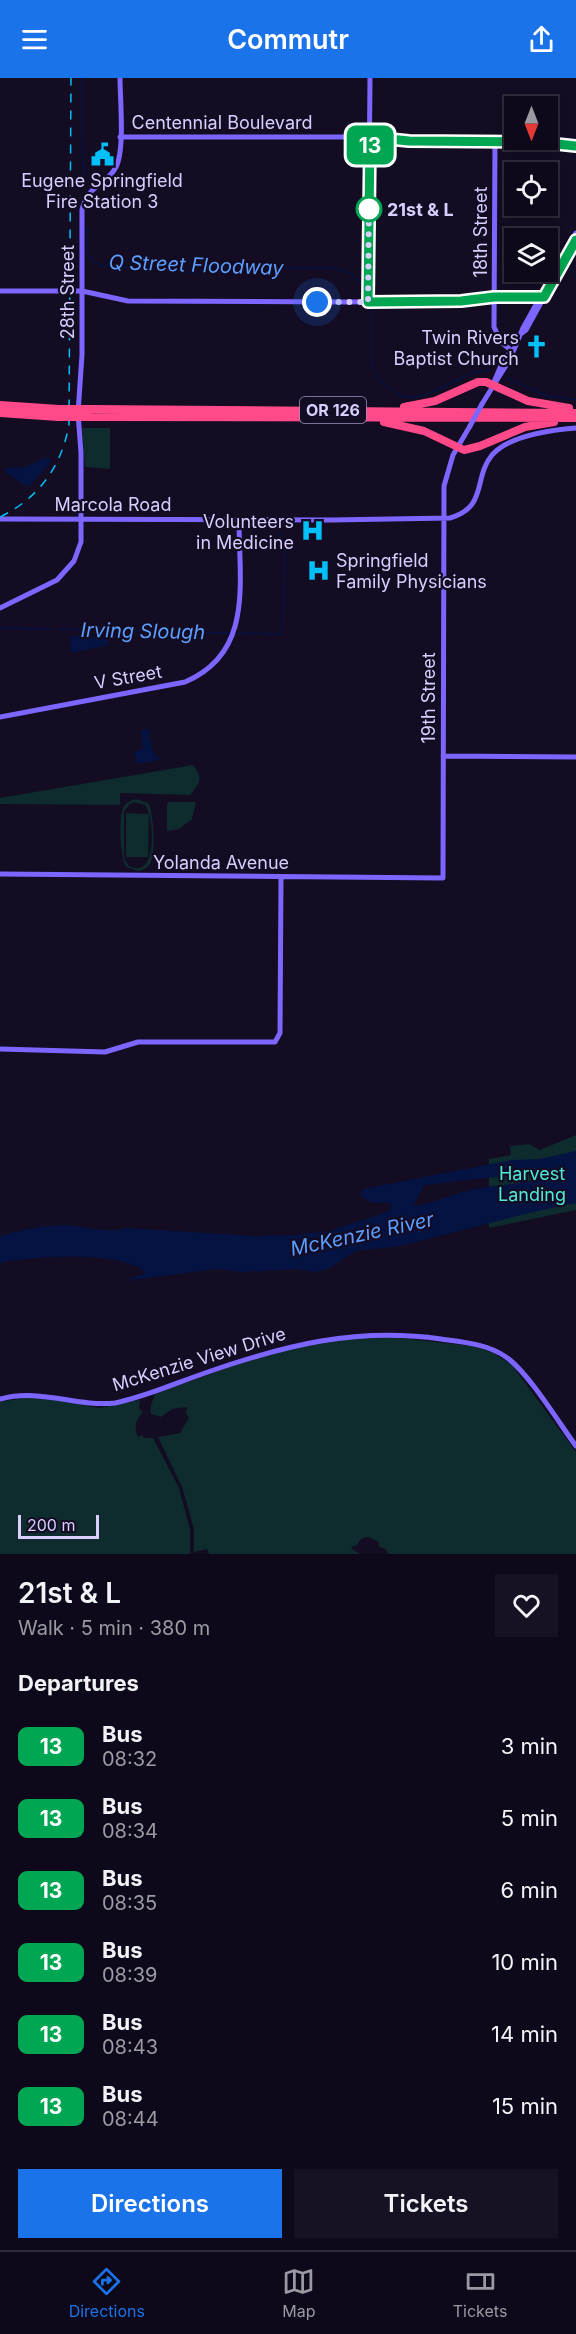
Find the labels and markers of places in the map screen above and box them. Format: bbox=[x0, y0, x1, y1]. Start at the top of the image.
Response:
public building icon: Eugene Springfield Fire Station 3 bbox=[89, 141, 115, 167]
place label: Eugene Springfield Fire Station 3 bbox=[21, 170, 183, 212]
marker: 21st & L bbox=[356, 196, 382, 222]
place label: 21st & L bbox=[387, 199, 454, 220]
place label: Twin Rivers Baptist Church bbox=[394, 327, 519, 369]
church icon: Twin Rivers Baptist Church bbox=[524, 334, 550, 360]
place label: Volunteers in Medicine bbox=[196, 511, 294, 553]
hospital icon: Volunteers in Medicine bbox=[299, 518, 325, 544]
place label: Springfield Family Physicians bbox=[336, 550, 487, 592]
hospital icon: Springfield Family Physicians bbox=[305, 557, 331, 583]

